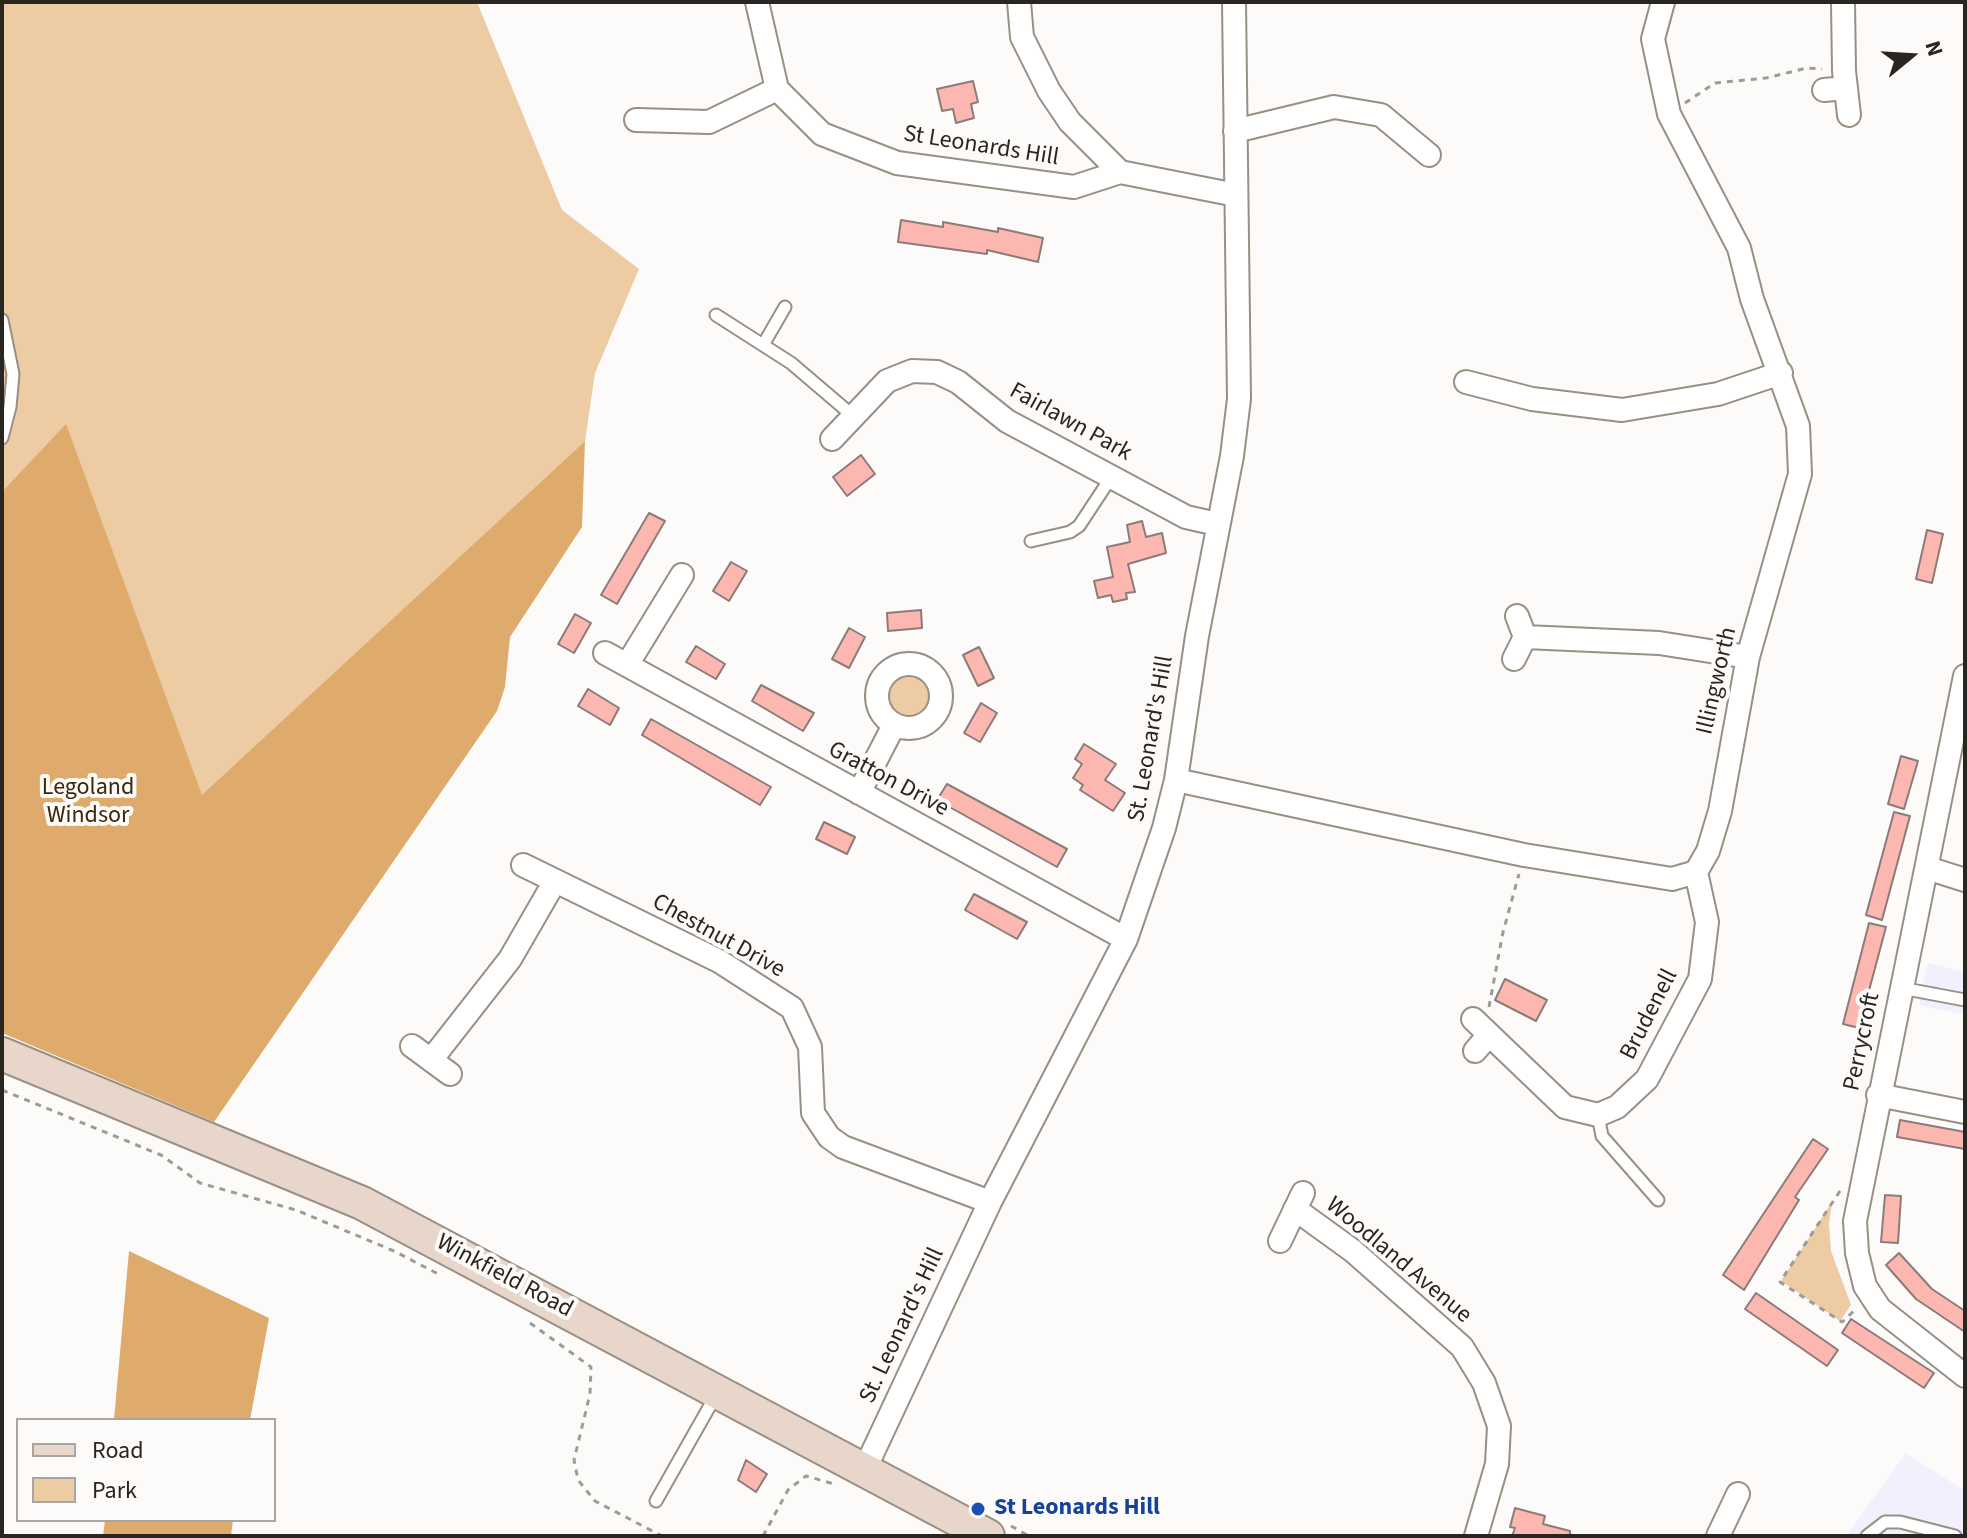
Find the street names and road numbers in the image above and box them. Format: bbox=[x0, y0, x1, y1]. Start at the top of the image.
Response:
street label: St Leonards Hill bbox=[901, 121, 1061, 173]
street label: Fairlawn Park bbox=[1004, 378, 1136, 468]
street label: Illingworth bbox=[1692, 625, 1744, 737]
street label: St. Leonard's Hill bbox=[1123, 654, 1181, 824]
street label: Gratton Drive bbox=[823, 736, 953, 824]
street label: Chestnut Drive bbox=[647, 889, 789, 985]
street label: Brudenell bbox=[1615, 965, 1685, 1065]
street label: Perrycroft bbox=[1839, 990, 1887, 1094]
street label: Woodland Avenue bbox=[1319, 1192, 1477, 1330]
street label: Winkfield Road bbox=[431, 1229, 577, 1325]
street label: St. Leonard's Hill bbox=[854, 1244, 952, 1408]

